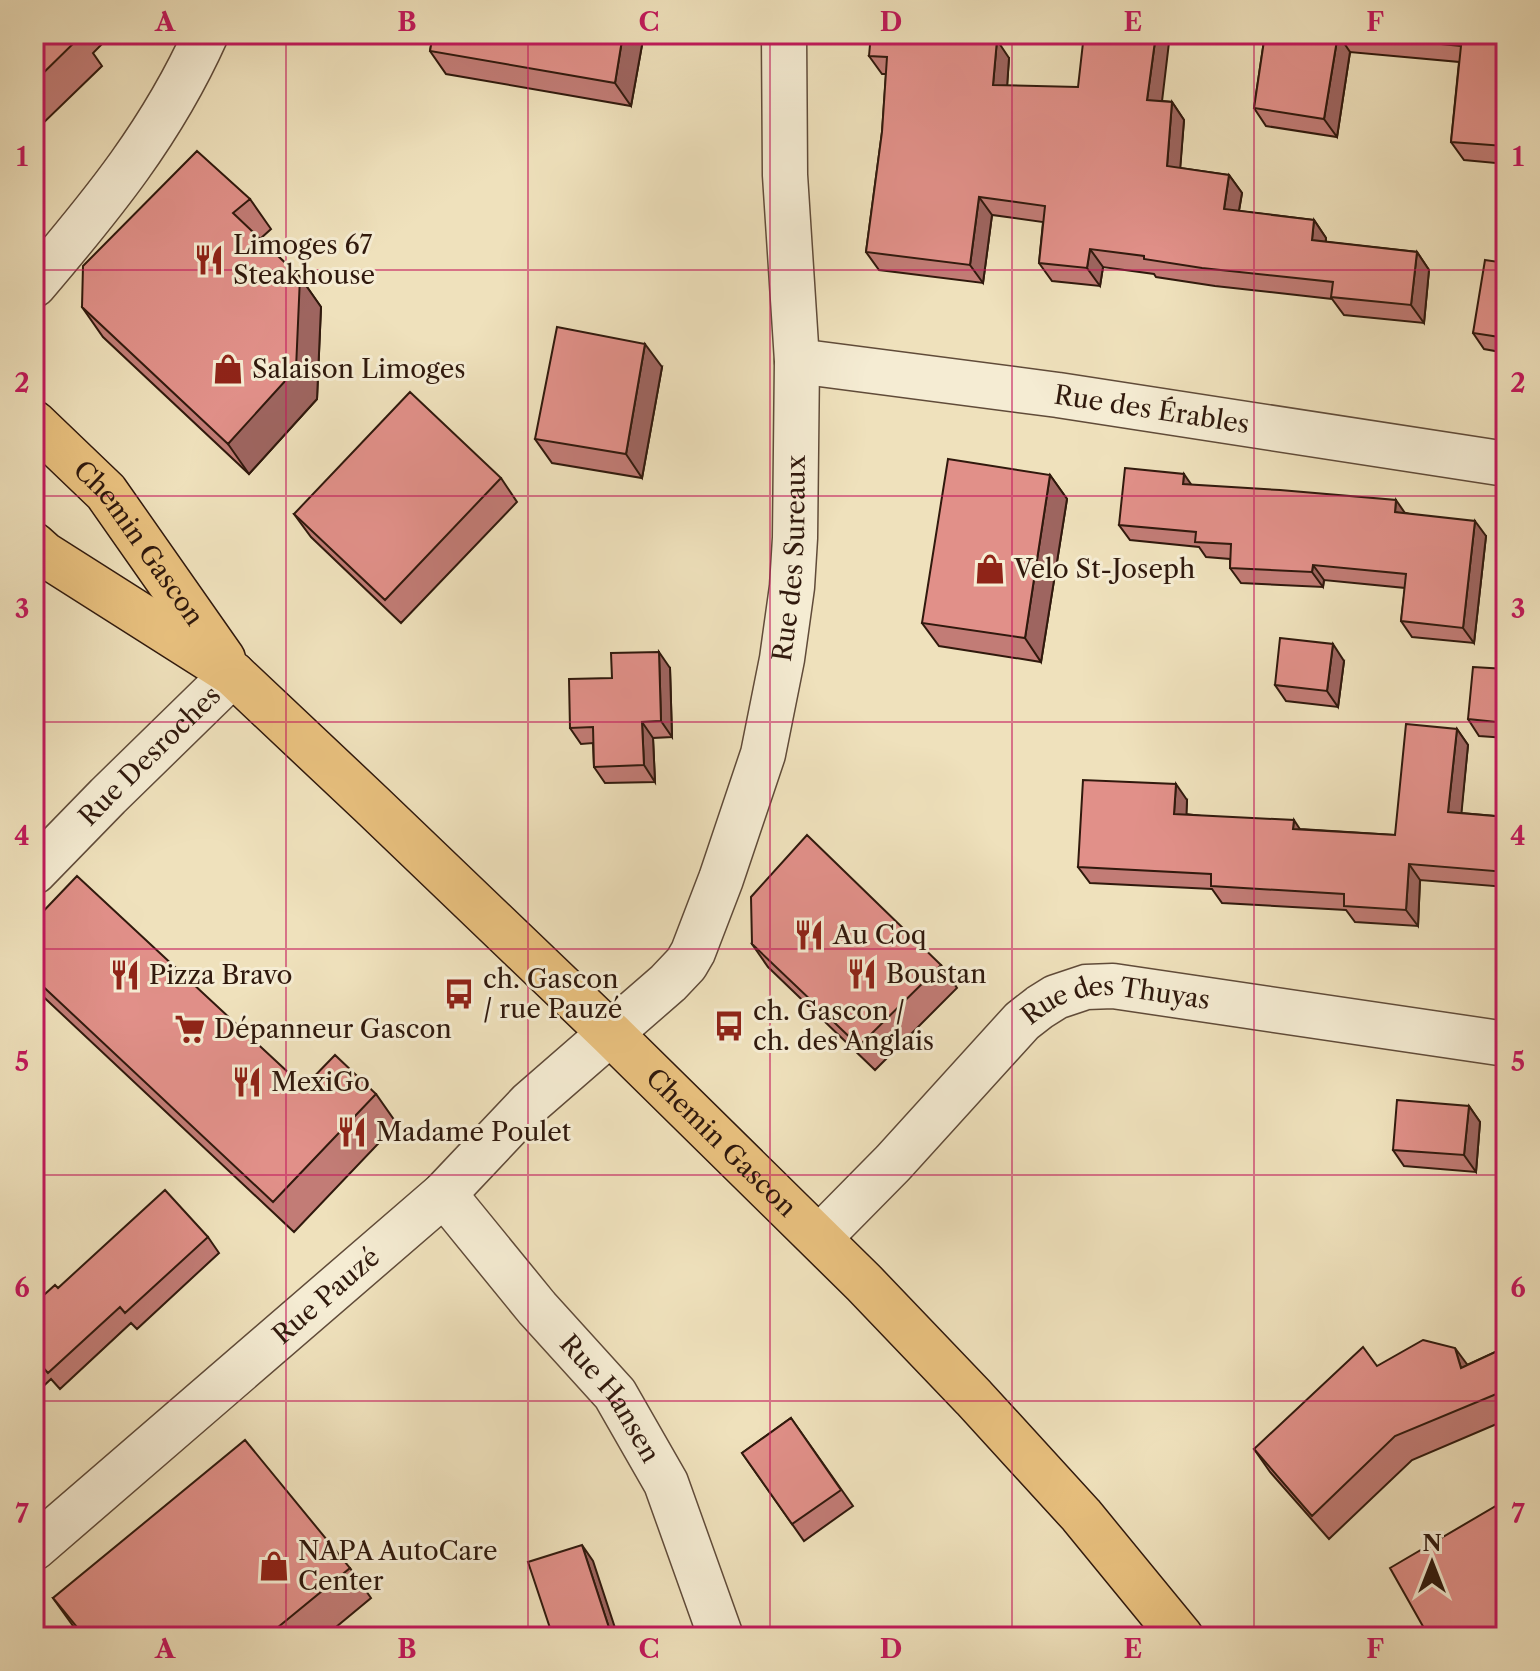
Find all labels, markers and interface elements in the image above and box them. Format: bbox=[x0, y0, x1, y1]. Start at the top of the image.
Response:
text: A bbox=[154, 6, 176, 38]
text: B bbox=[397, 6, 417, 38]
text: C bbox=[639, 6, 659, 38]
text: D bbox=[880, 6, 902, 38]
text: E bbox=[1124, 6, 1142, 38]
text: F bbox=[1366, 6, 1384, 38]
text: 1 bbox=[16, 141, 28, 173]
text: 1 bbox=[1512, 141, 1524, 173]
place label: Limoges 67 Steakhouse bbox=[233, 229, 375, 291]
restaurant icon: Limoges 67 Steakhouse bbox=[192, 243, 226, 277]
shop icon: Salaison Limoges bbox=[211, 352, 245, 386]
place label: Salaison Limoges bbox=[252, 353, 466, 385]
text: 2 bbox=[14, 367, 30, 399]
text: 2 bbox=[1510, 367, 1526, 399]
street label: Rue des Érables bbox=[1052, 379, 1252, 440]
street label: Chemin Gascon bbox=[67, 454, 211, 632]
street label: Rue des Sureaux bbox=[766, 454, 812, 663]
shop icon: Velo St-Joseph bbox=[973, 552, 1007, 586]
place label: Velo St-Joseph bbox=[1013, 553, 1195, 585]
text: 3 bbox=[15, 593, 29, 625]
text: 3 bbox=[1511, 593, 1525, 625]
street label: Rue Desroches bbox=[72, 679, 227, 832]
text: 4 bbox=[14, 820, 30, 852]
text: 4 bbox=[1510, 820, 1526, 852]
restaurant icon: Au Coq bbox=[792, 918, 826, 952]
place label: Au Coq bbox=[832, 919, 927, 951]
restaurant icon: Boustan bbox=[845, 957, 879, 991]
restaurant icon: Pizza Bravo bbox=[108, 958, 142, 992]
place label: Boustan bbox=[886, 958, 986, 990]
place label: Pizza Bravo bbox=[149, 959, 292, 991]
place label: ch. Gascon / rue Pauzé bbox=[483, 963, 622, 1025]
street label: Rue des Thuyas bbox=[1015, 970, 1212, 1032]
bus stop icon: ch. Gascon / rue Pauzé bbox=[442, 977, 476, 1011]
place label: ch. Gascon / ch. des Anglais bbox=[753, 995, 934, 1057]
bus stop icon: ch. Gascon / ch. des Anglais bbox=[712, 1009, 746, 1043]
supermarket icon: Dépanneur Gascon bbox=[173, 1012, 207, 1046]
place label: Dépanneur Gascon bbox=[214, 1013, 452, 1045]
text: 5 bbox=[15, 1046, 29, 1078]
text: 5 bbox=[1511, 1046, 1525, 1078]
street label: Chemin Gascon bbox=[639, 1062, 803, 1223]
restaurant icon: MexiGo bbox=[230, 1065, 264, 1099]
place label: MexiGo bbox=[271, 1066, 370, 1098]
restaurant icon: Madame Poulet bbox=[335, 1115, 369, 1149]
place label: Madame Poulet bbox=[376, 1116, 572, 1148]
street label: Rue Pauzé bbox=[266, 1241, 386, 1351]
text: 6 bbox=[14, 1272, 30, 1304]
text: 6 bbox=[1510, 1272, 1526, 1304]
street label: Rue Hansen bbox=[553, 1328, 667, 1468]
text: 7 bbox=[15, 1498, 29, 1530]
text: 7 bbox=[1511, 1498, 1525, 1530]
north arrow bbox=[1392, 1523, 1472, 1603]
text: N bbox=[1422, 1530, 1442, 1557]
place label: NAPA AutoCare Center bbox=[298, 1535, 498, 1597]
shop icon: NAPA AutoCare Center bbox=[257, 1549, 291, 1583]
text: A bbox=[154, 1633, 176, 1665]
text: B bbox=[397, 1633, 417, 1665]
text: C bbox=[639, 1633, 659, 1665]
text: D bbox=[880, 1633, 902, 1665]
text: E bbox=[1124, 1633, 1142, 1665]
text: F bbox=[1366, 1633, 1384, 1665]

